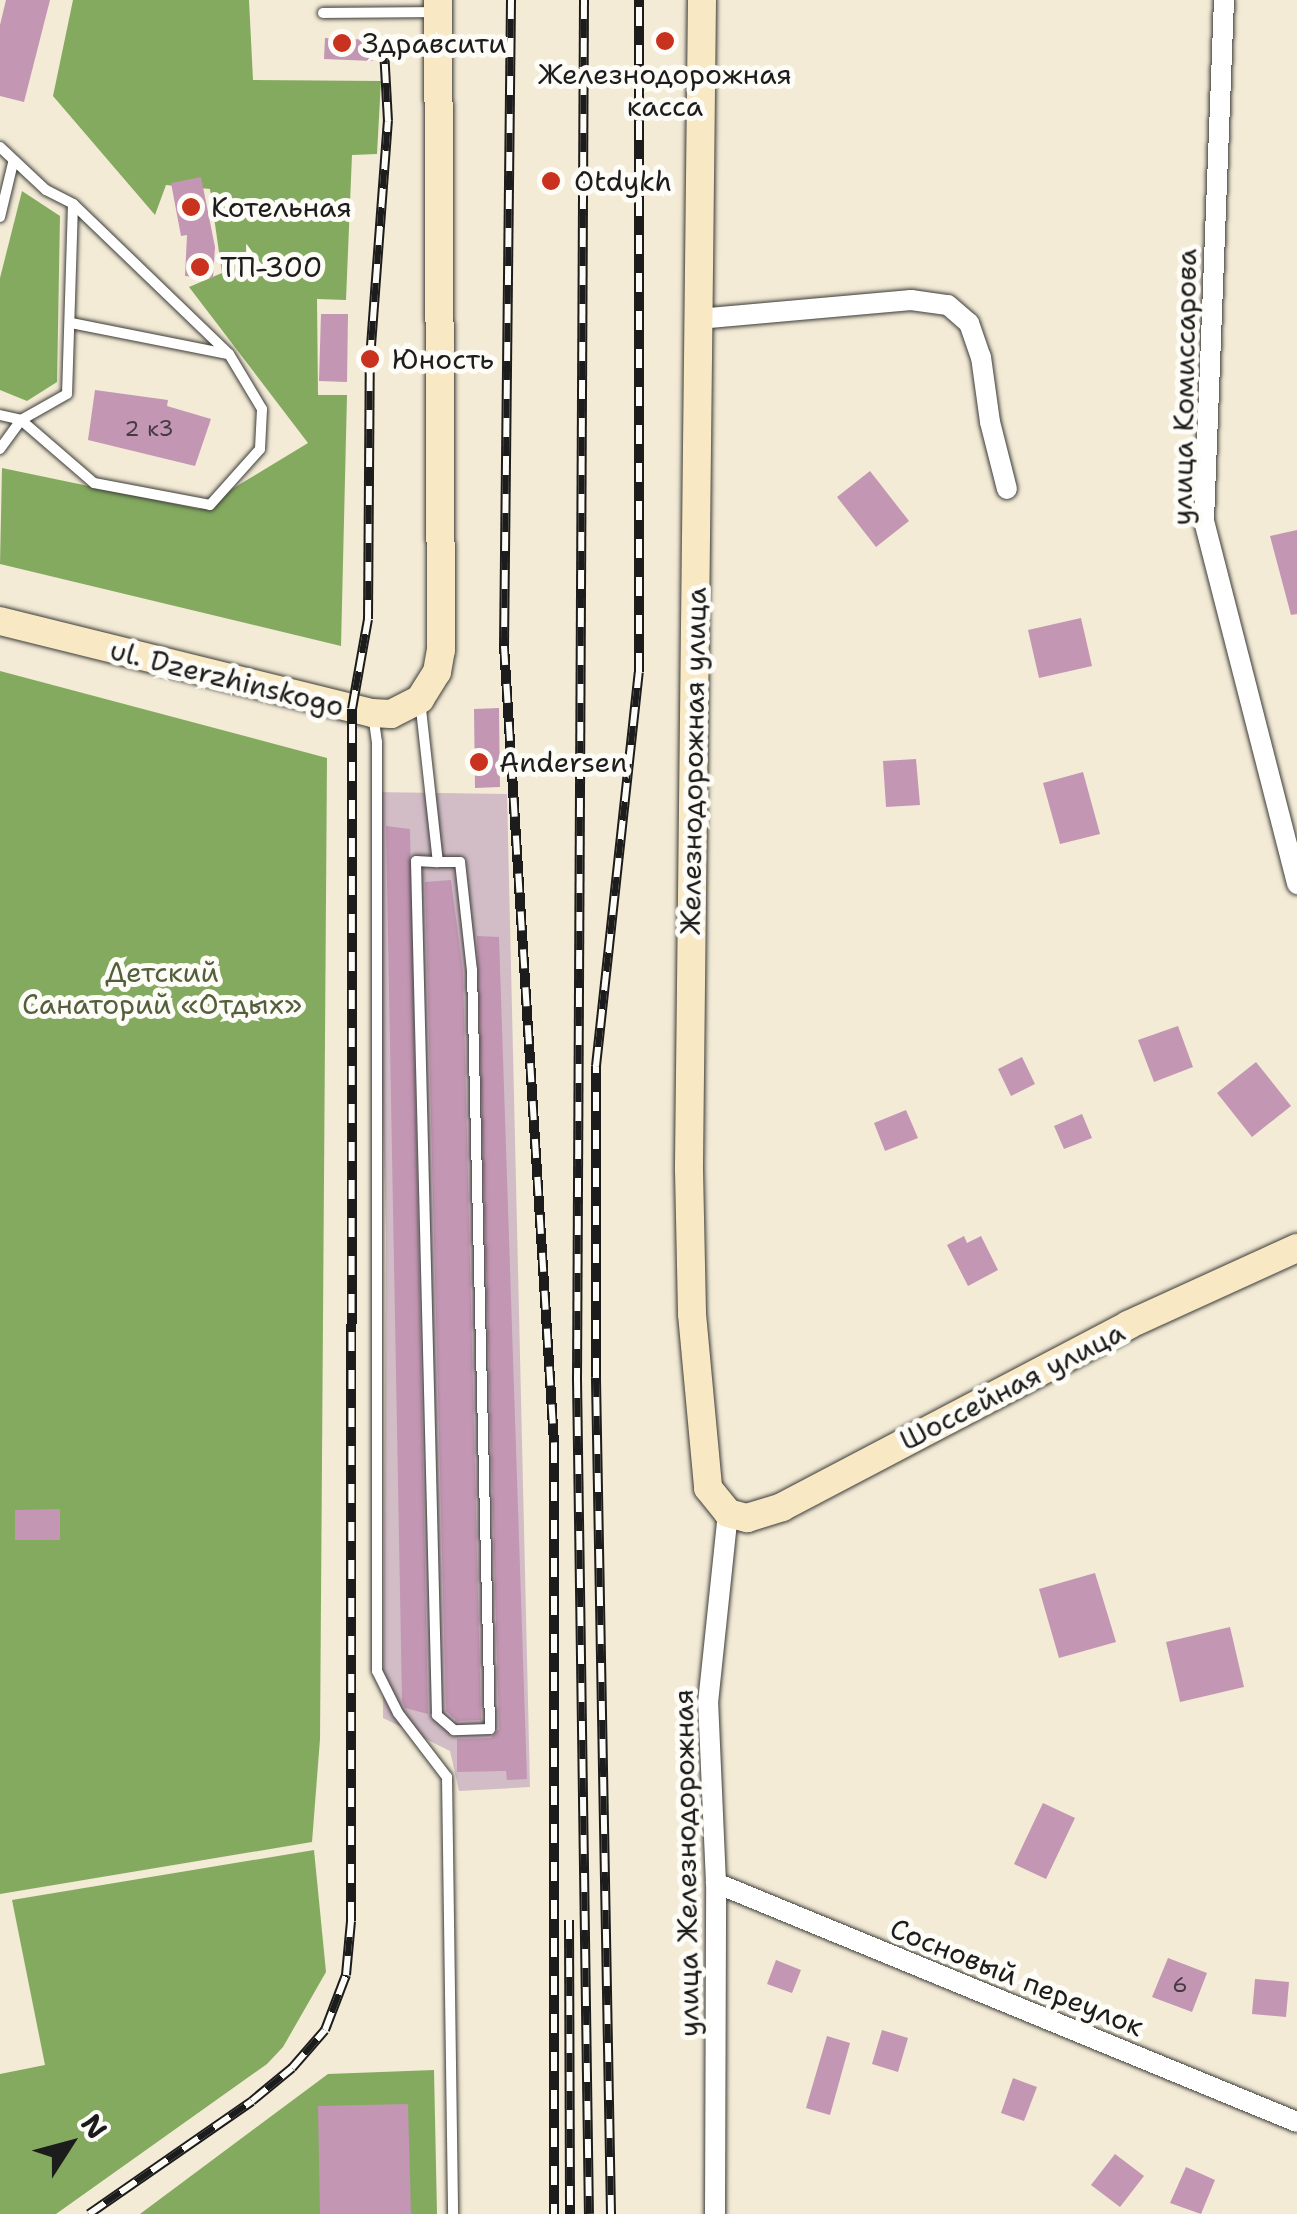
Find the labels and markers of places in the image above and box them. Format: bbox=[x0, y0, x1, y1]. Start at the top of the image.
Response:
place label: Здравсити bbox=[362, 26, 507, 60]
marker: Железнодорожная касса bbox=[654, 30, 676, 52]
marker: Здравсити bbox=[331, 32, 353, 54]
place label: Железнодорожная касса bbox=[538, 57, 792, 123]
place label: Otdykh bbox=[574, 164, 672, 198]
marker: Otdykh bbox=[538, 168, 564, 194]
place label: Котельная bbox=[211, 190, 352, 224]
marker: Котельная bbox=[180, 196, 202, 218]
place label: ТП-300 bbox=[220, 250, 322, 284]
marker: ТП-300 bbox=[189, 256, 211, 278]
place label: Юность bbox=[392, 342, 494, 376]
marker: Юность bbox=[357, 346, 383, 372]
place label: Andersen bbox=[499, 745, 627, 779]
marker: Andersen bbox=[468, 751, 490, 773]

